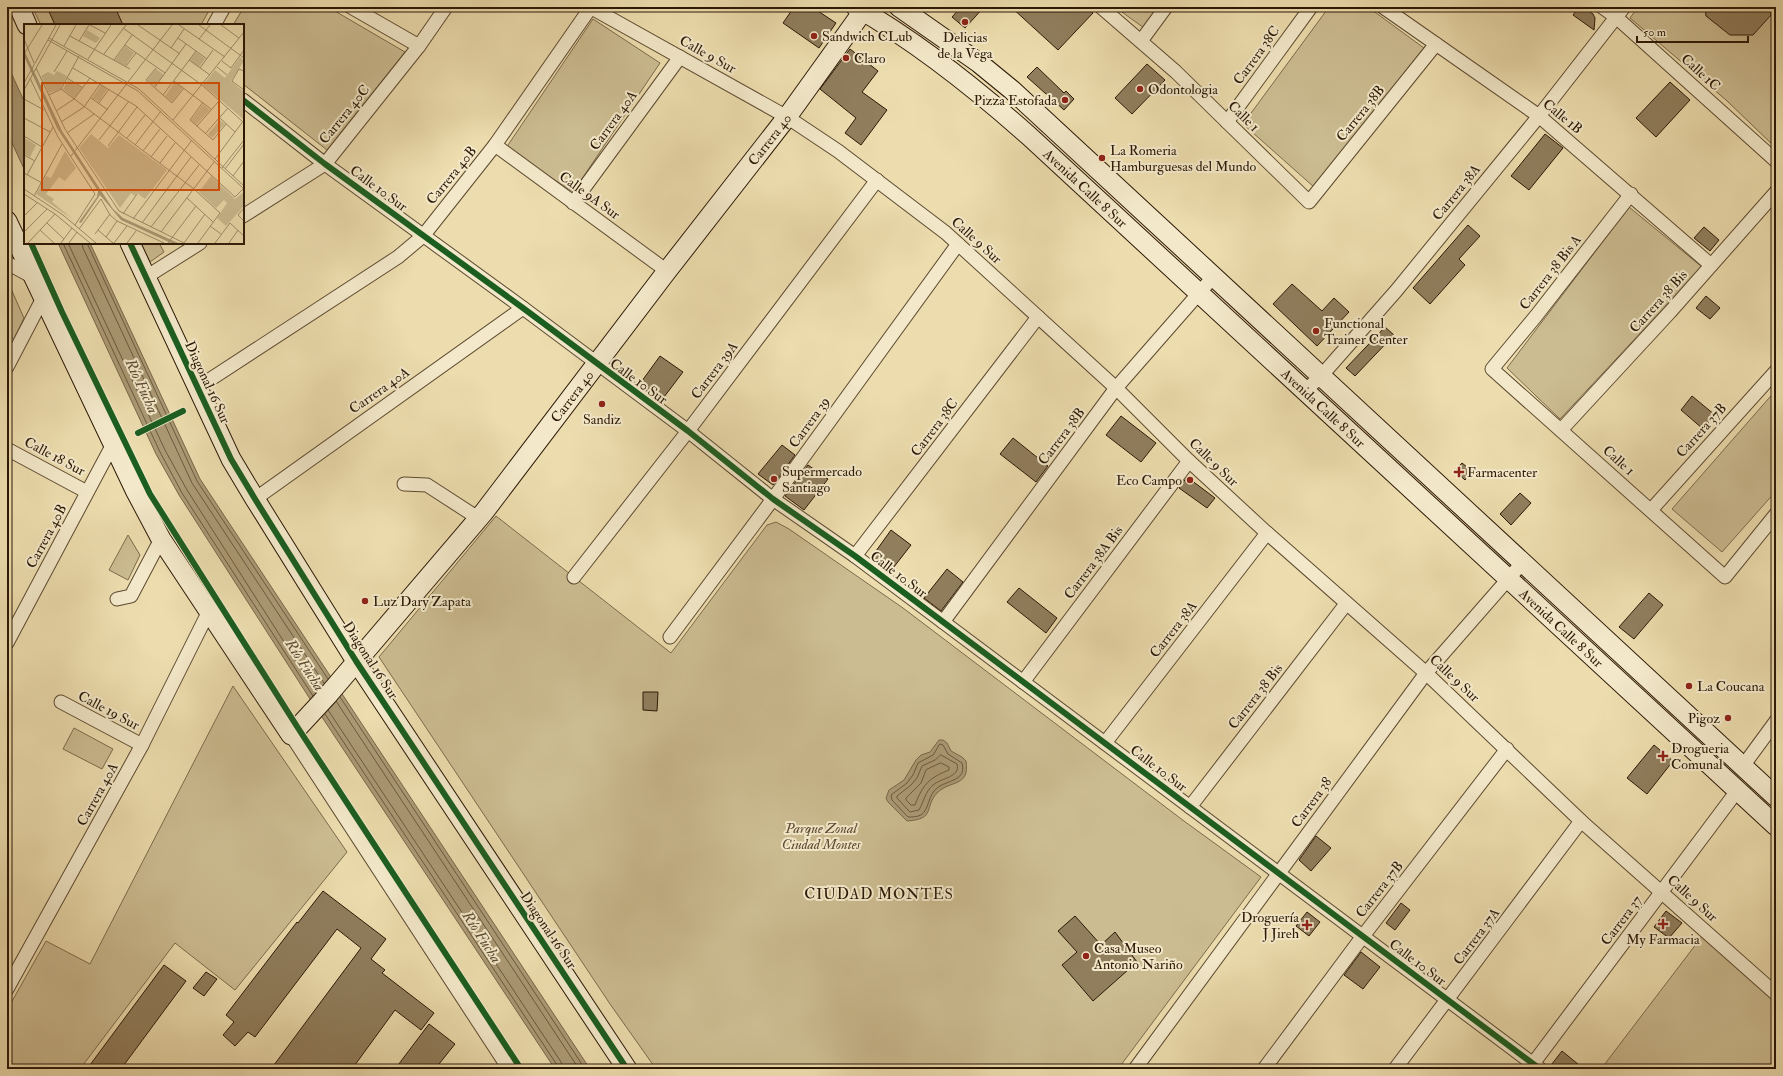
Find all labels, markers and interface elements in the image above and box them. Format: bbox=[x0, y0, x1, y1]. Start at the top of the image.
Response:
marker: Delicias de la Vega bbox=[960, 17, 970, 27]
scale bar bbox=[1637, 18, 1748, 44]
street label: Carrera 38C bbox=[1229, 23, 1283, 88]
inset map bbox=[24, 24, 244, 244]
text: 50 m bbox=[1643, 25, 1667, 40]
place label: Sandwich CLub bbox=[822, 28, 912, 45]
place label: Delicias de la Vega bbox=[937, 29, 993, 62]
marker: Sandwich CLub bbox=[809, 31, 819, 41]
street label: Calle 9 Sur bbox=[676, 32, 740, 77]
place label: Claro bbox=[854, 50, 886, 67]
street label: Calle 1C bbox=[1677, 50, 1724, 94]
marker: Claro bbox=[841, 53, 851, 63]
street label: Carrera 40C bbox=[315, 81, 373, 147]
place label: Odontologia bbox=[1148, 81, 1218, 98]
street label: Carrera 38B bbox=[1333, 82, 1388, 145]
marker: Odontologia bbox=[1135, 84, 1145, 94]
street label: Carrera 40A bbox=[586, 87, 641, 153]
place label: Pizza Estofada bbox=[974, 92, 1057, 109]
marker: Pizza Estofada bbox=[1060, 95, 1070, 105]
street label: Calle 1B bbox=[1539, 95, 1586, 137]
street label: Calle 1 bbox=[1224, 97, 1263, 135]
street label: Carrera 40 bbox=[745, 110, 795, 169]
place label: La Romeria Hamburguesas del Mundo bbox=[1110, 142, 1257, 175]
street label: Carrera 40B bbox=[423, 143, 480, 208]
street label: Avenida Calle 8 Sur bbox=[1039, 145, 1131, 232]
marker: La Romeria Hamburguesas del Mundo bbox=[1097, 153, 1107, 163]
street label: Carrera 38A bbox=[1429, 161, 1484, 224]
street label: Calle 10 Sur bbox=[347, 162, 411, 215]
street label: Calle 9A Sur bbox=[556, 168, 624, 224]
street label: Calle 9 Sur bbox=[948, 213, 1006, 268]
street label: Carrera 38 Bis A bbox=[1516, 231, 1585, 313]
street label: Carrera 38 Bis bbox=[1626, 266, 1691, 336]
place label: Functional Trainer Center bbox=[1324, 315, 1408, 348]
marker: Functional Trainer Center bbox=[1311, 326, 1321, 336]
street label: Diagonal 16 Sur bbox=[181, 338, 234, 427]
street label: Carrera 39A bbox=[687, 338, 742, 402]
water label: Río Fucha bbox=[120, 355, 162, 417]
street label: Calle 10 Sur bbox=[607, 355, 671, 408]
street label: Carrera 40A bbox=[346, 363, 413, 417]
street label: Avenida Calle 8 Sur bbox=[1277, 365, 1369, 452]
street label: Carrera 40 bbox=[547, 367, 598, 426]
street label: Carrera 39 bbox=[785, 394, 834, 451]
street label: Carrera 38C bbox=[907, 395, 962, 460]
marker: Sandiz bbox=[597, 399, 607, 409]
street label: Carrera 37B bbox=[1673, 400, 1730, 461]
street label: Carrera 38B bbox=[1034, 404, 1088, 468]
place label: Sandiz bbox=[583, 411, 621, 428]
street label: Calle 18 Sur bbox=[21, 433, 89, 480]
street label: Calle 9 Sur bbox=[1185, 435, 1242, 491]
street label: Calle 1 bbox=[1599, 442, 1638, 479]
place label: Supermercado Santiago bbox=[782, 463, 862, 496]
place label: Farmacenter bbox=[1467, 464, 1538, 481]
marker: Farmacenter bbox=[1454, 467, 1464, 477]
place label: Eco Campo bbox=[1116, 472, 1182, 490]
marker: Supermercado Santiago bbox=[769, 474, 779, 484]
marker: Eco Campo bbox=[1185, 475, 1195, 485]
street label: Carrera 40B bbox=[23, 501, 70, 571]
street label: Carrera 38A Bis bbox=[1060, 522, 1127, 602]
street label: Calle 10 Sur bbox=[867, 547, 931, 602]
street label: Avenida Calle 8 Sur bbox=[1515, 584, 1607, 672]
place label: Luz Dary Zapata bbox=[373, 593, 471, 611]
marker: Luz Dary Zapata bbox=[360, 596, 370, 606]
street label: Carrera 38A bbox=[1146, 598, 1201, 661]
street label: Diagonal 16 Sur bbox=[339, 618, 402, 703]
water label: Río Fucha bbox=[280, 635, 328, 695]
street label: Calle 9 Sur bbox=[1426, 651, 1484, 706]
street label: Carrera 38 Bis bbox=[1224, 660, 1286, 733]
place label: La Coucana bbox=[1697, 678, 1765, 695]
marker: La Coucana bbox=[1684, 681, 1694, 691]
street label: Calle 19 Sur bbox=[75, 687, 143, 734]
place label: Pigoz bbox=[1688, 710, 1720, 727]
marker: Pigoz bbox=[1723, 713, 1733, 723]
place label: Drogueria Comunal bbox=[1671, 740, 1729, 773]
street label: Calle 10 Sur bbox=[1127, 741, 1191, 796]
marker: Drogueria Comunal bbox=[1658, 751, 1668, 761]
street label: Carrera 40A bbox=[73, 760, 122, 829]
street label: Carrera 38 bbox=[1287, 773, 1336, 831]
park label: Parque Zonal Ciudad Montes bbox=[782, 820, 861, 853]
street label: Carrera 37B bbox=[1352, 858, 1407, 921]
street label: Calle 9 Sur bbox=[1664, 871, 1722, 926]
district label: CIUDAD MONTES bbox=[804, 885, 954, 904]
street label: Diagonal 16 Sur bbox=[517, 889, 581, 973]
street label: Carrera 37 bbox=[1597, 892, 1646, 949]
street label: Carrera 37A bbox=[1450, 904, 1503, 968]
water label: Río Fucha bbox=[457, 907, 505, 967]
place label: Droguería J Jireh bbox=[1241, 909, 1300, 942]
marker: My Farmacia bbox=[1658, 919, 1668, 929]
marker: Droguería J Jireh bbox=[1302, 920, 1312, 930]
place label: My Farmacia bbox=[1626, 931, 1700, 949]
street label: Calle 10 Sur bbox=[1386, 935, 1450, 990]
place label: Casa Museo Antonio Nariño bbox=[1093, 940, 1183, 973]
marker: Casa Museo Antonio Nariño bbox=[1081, 951, 1091, 961]

